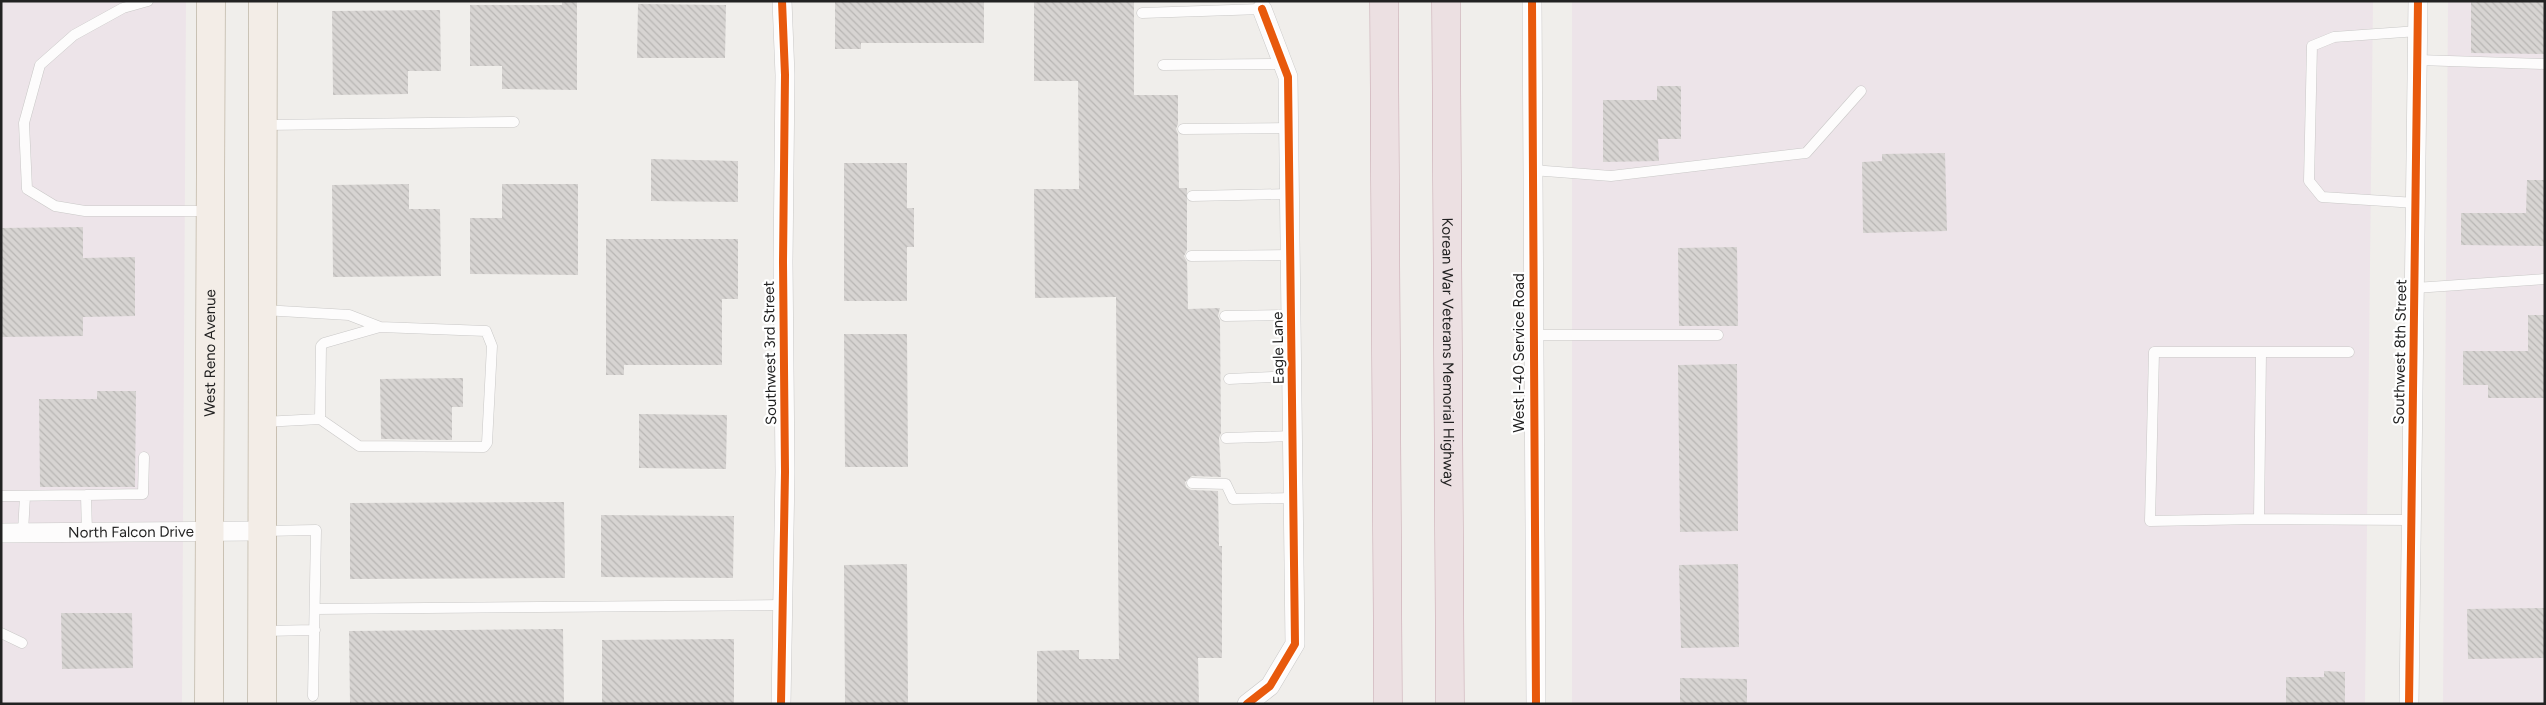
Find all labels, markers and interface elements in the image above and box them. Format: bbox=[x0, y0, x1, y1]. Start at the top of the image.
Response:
street label: Korean War Veterans Memorial Highway bbox=[1438, 217, 1458, 487]
street label: West I-40 Service Road bbox=[1510, 273, 1528, 433]
street label: Southwest 8th Street bbox=[2390, 279, 2410, 425]
street label: Southwest 3rd Street bbox=[760, 280, 780, 425]
street label: West Reno Avenue bbox=[201, 289, 219, 417]
street label: Eagle Lane bbox=[1268, 312, 1288, 384]
street label: North Falcon Drive bbox=[68, 523, 194, 541]

